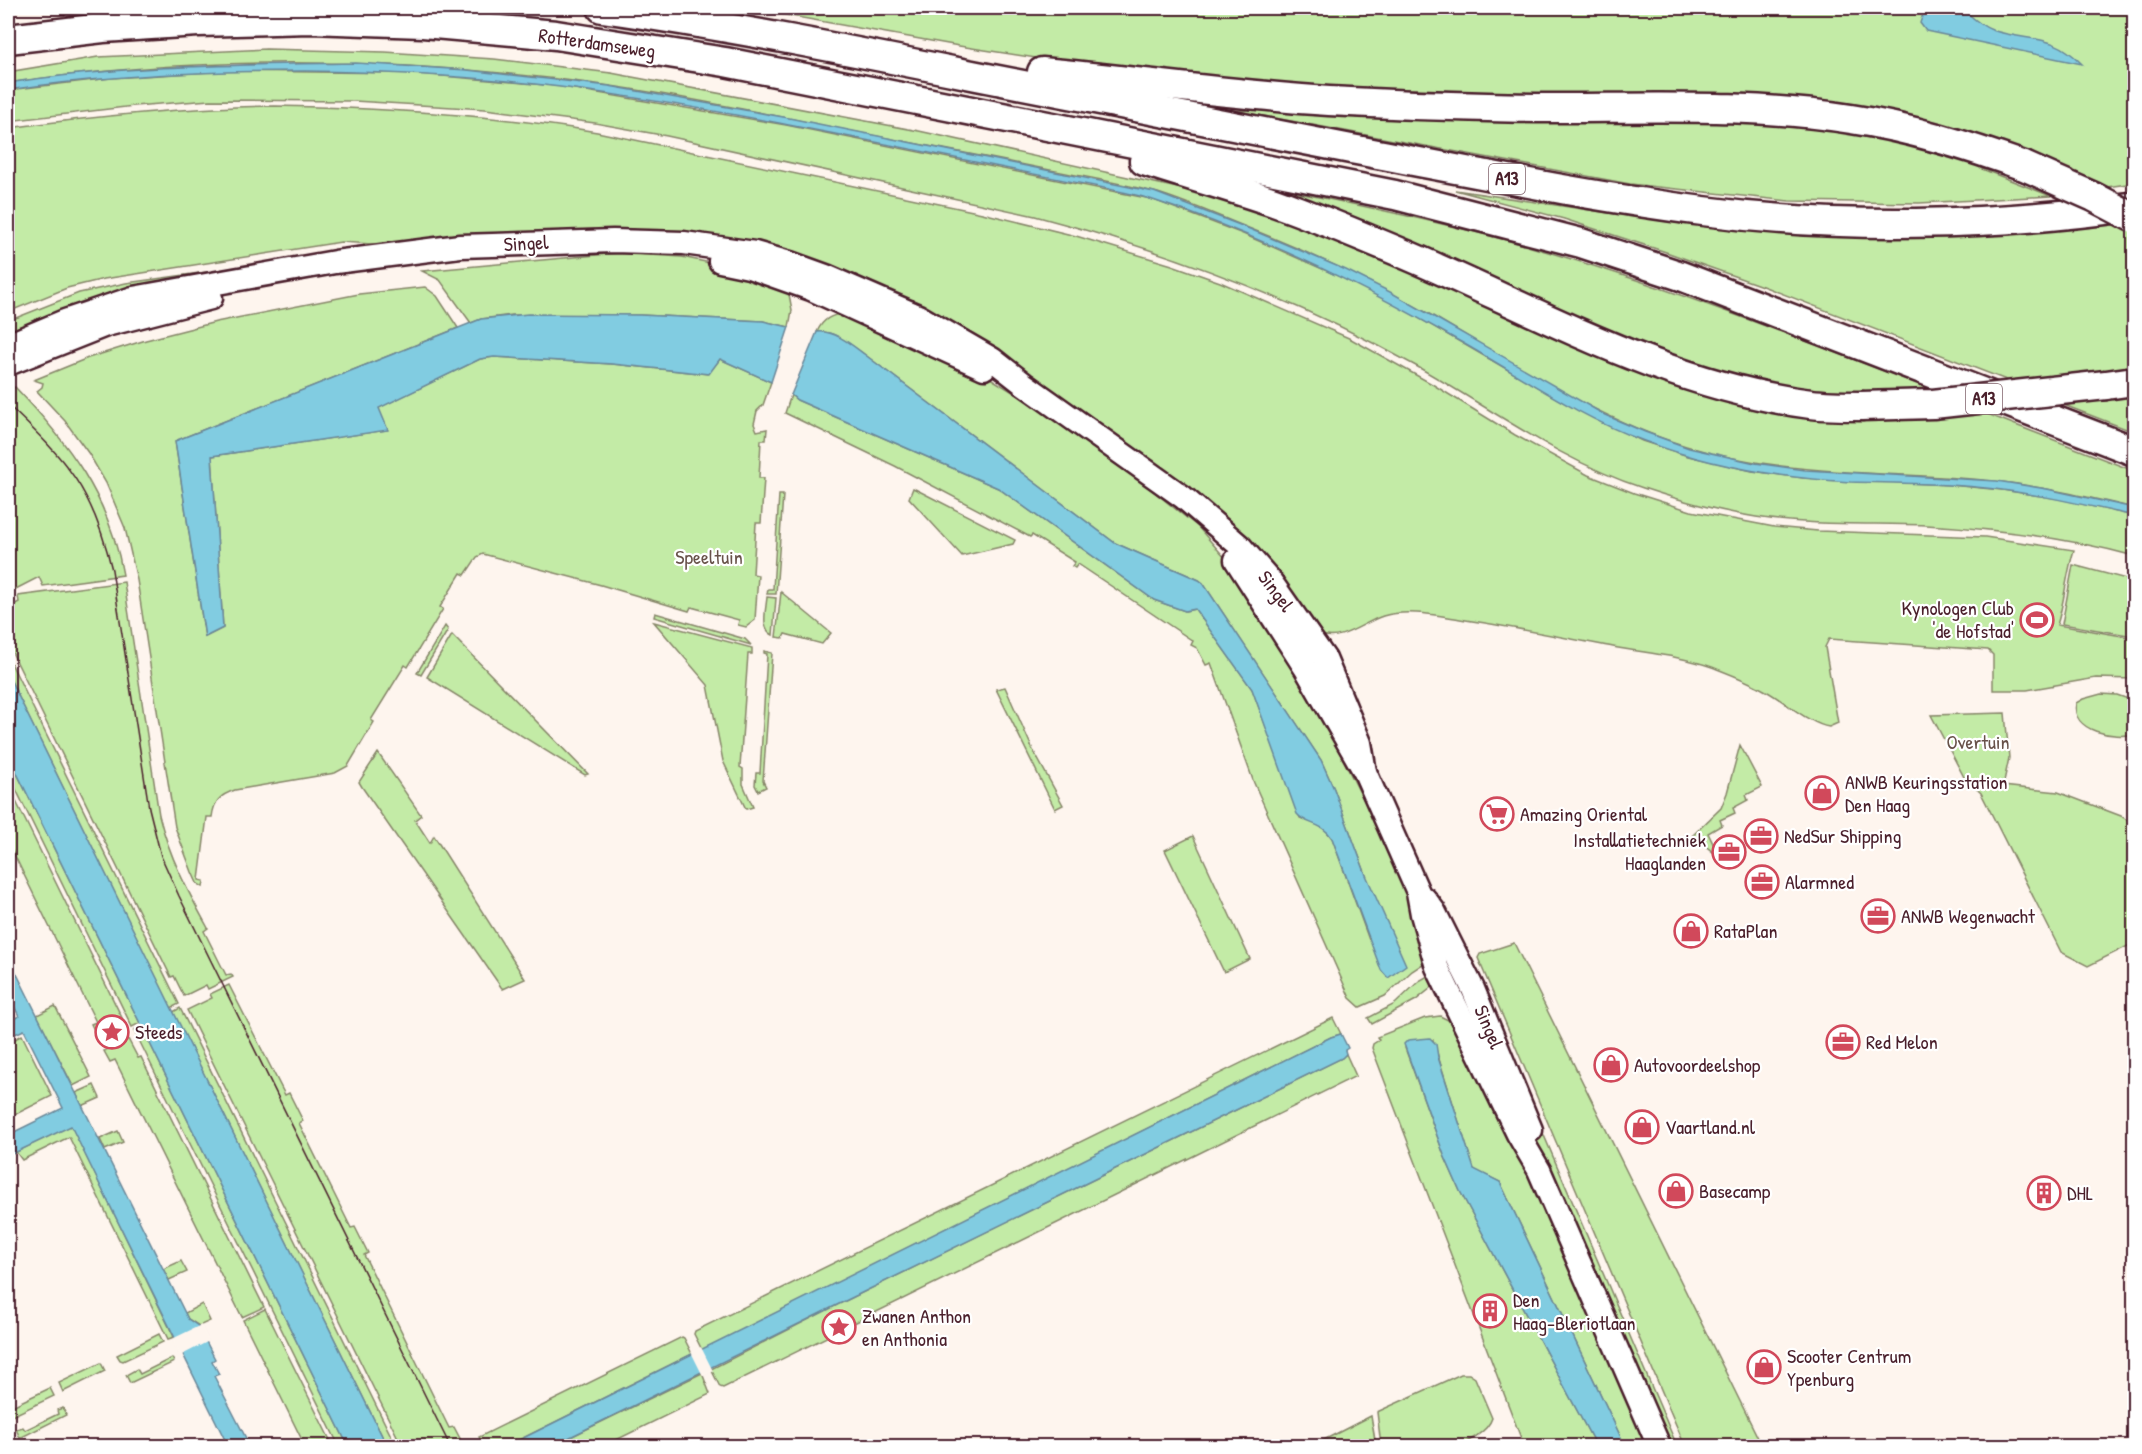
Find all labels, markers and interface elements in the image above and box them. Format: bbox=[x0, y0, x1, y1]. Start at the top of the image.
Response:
street label: Rotterdamseweg bbox=[537, 21, 657, 64]
road number: A13 bbox=[1489, 164, 1525, 194]
street label: Singel bbox=[503, 228, 550, 257]
road number: A13 bbox=[1966, 384, 2002, 414]
park label: Speeltuin bbox=[675, 543, 743, 570]
street label: Singel bbox=[1252, 565, 1301, 617]
place label: Kynologen Club 'de Hofstad' bbox=[1902, 594, 2014, 644]
sports icon: Kynologen Club 'de Hofstad' bbox=[2019, 602, 2055, 638]
park label: Overtuin bbox=[1946, 728, 2010, 755]
place label: ANWB Keuringsstation Den Haag bbox=[1845, 768, 2008, 818]
shop icon: ANWB Keuringsstation Den Haag bbox=[1804, 775, 1840, 811]
supermarket icon: Amazing Oriental bbox=[1479, 796, 1515, 832]
place label: Amazing Oriental bbox=[1520, 800, 1648, 827]
office icon: NedSur Shipping bbox=[1743, 818, 1779, 854]
place label: NedSur Shipping bbox=[1784, 822, 1902, 849]
place label: Installatietechniek Haaglanden bbox=[1573, 826, 1706, 876]
office icon: Installatietechniek Haaglanden bbox=[1711, 834, 1747, 870]
office icon: Alarmned bbox=[1744, 864, 1780, 900]
place label: Alarmned bbox=[1785, 868, 1854, 895]
office icon: ANWB Wegenwacht bbox=[1860, 898, 1896, 934]
place label: ANWB Wegenwacht bbox=[1901, 902, 2036, 929]
shop icon: RataPlan bbox=[1673, 913, 1709, 949]
place label: RataPlan bbox=[1714, 917, 1777, 944]
street label: Singel bbox=[1468, 1001, 1511, 1053]
place icon: Steeds bbox=[94, 1014, 130, 1050]
place label: Steeds bbox=[135, 1018, 183, 1045]
office icon: Red Melon bbox=[1825, 1024, 1861, 1060]
place label: Red Melon bbox=[1866, 1028, 1938, 1055]
shop icon: Autovoordeelshop bbox=[1593, 1047, 1629, 1083]
place label: Autovoordeelshop bbox=[1634, 1051, 1761, 1078]
shop icon: Vaartland.nl bbox=[1624, 1109, 1660, 1145]
place label: Vaartland.nl bbox=[1665, 1113, 1756, 1140]
shop icon: Basecamp bbox=[1658, 1173, 1694, 1209]
building icon: DHL bbox=[2026, 1175, 2062, 1211]
place label: Basecamp bbox=[1699, 1177, 1771, 1204]
place label: DHL bbox=[2067, 1179, 2093, 1206]
place label: Den Haag-Bleriotlaan bbox=[1513, 1286, 1636, 1336]
building icon: Den Haag-Bleriotlaan bbox=[1472, 1293, 1508, 1329]
place label: Zwanen Anthon en Anthonia bbox=[862, 1302, 971, 1352]
place icon: Zwanen Anthon en Anthonia bbox=[821, 1309, 857, 1345]
place label: Scooter Centrum Ypenburg bbox=[1787, 1342, 1911, 1392]
shop icon: Scooter Centrum Ypenburg bbox=[1746, 1349, 1782, 1385]

